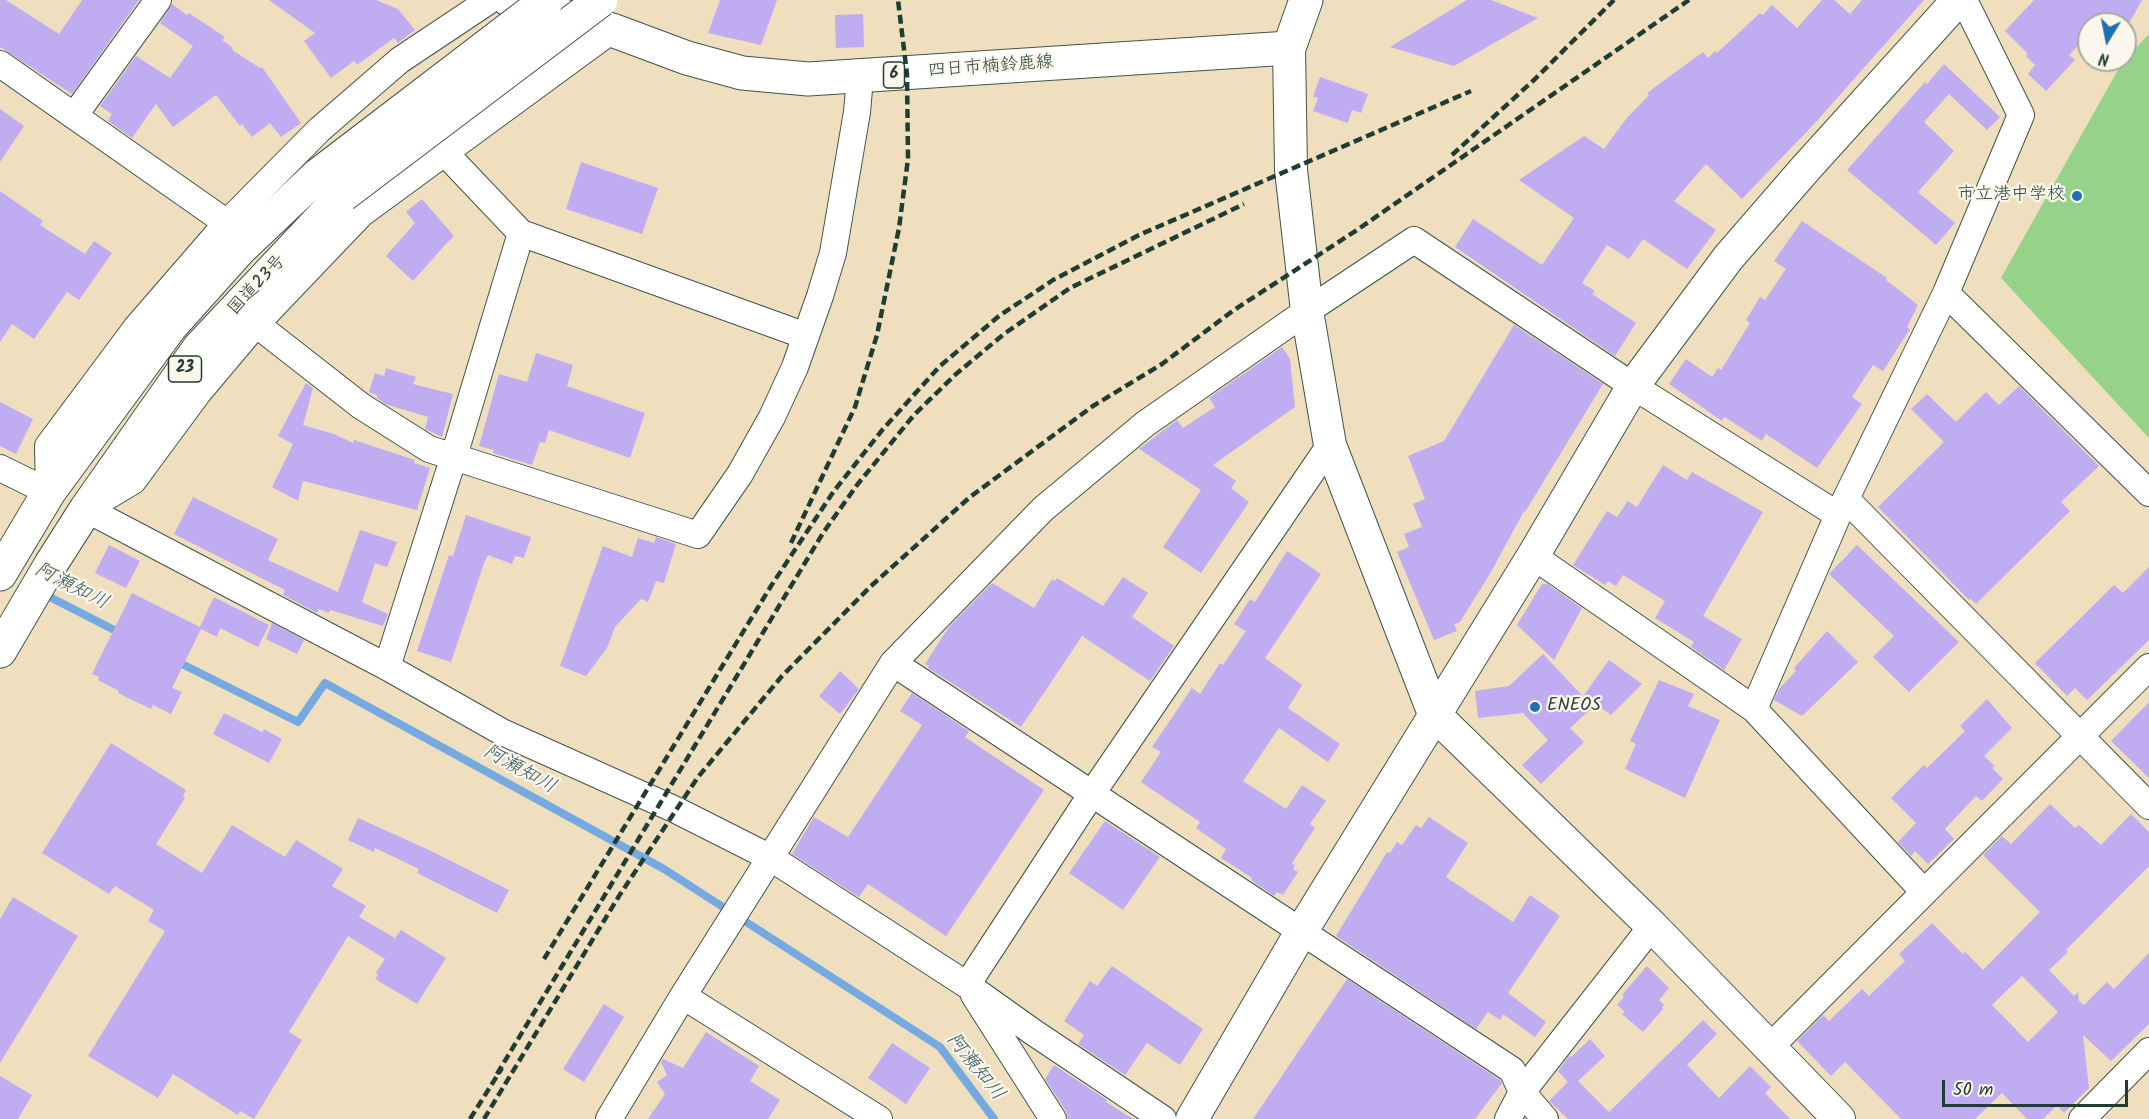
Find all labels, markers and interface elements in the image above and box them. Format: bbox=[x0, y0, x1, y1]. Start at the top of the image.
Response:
north arrow bbox=[2077, 12, 2137, 72]
text: N bbox=[2097, 45, 2111, 71]
street label: 四日市楠鈴鹿線 bbox=[927, 53, 1055, 83]
road number: 6 bbox=[884, 62, 904, 88]
place label: 市立港中学校 bbox=[1957, 185, 2065, 207]
marker: 市立港中学校 bbox=[2070, 189, 2084, 203]
street label: 国道23号 bbox=[225, 251, 291, 321]
road number: 23 bbox=[168, 356, 201, 382]
water label: 阿瀬知川 bbox=[30, 559, 112, 617]
place label: ENEOS bbox=[1547, 696, 1601, 718]
marker: ENEOS bbox=[1528, 700, 1542, 714]
water label: 阿瀬知川 bbox=[478, 741, 560, 801]
water label: 阿瀬知川 bbox=[940, 1029, 1008, 1107]
scale bar bbox=[1945, 1068, 2131, 1106]
text: 50 m bbox=[1953, 1076, 1993, 1105]

